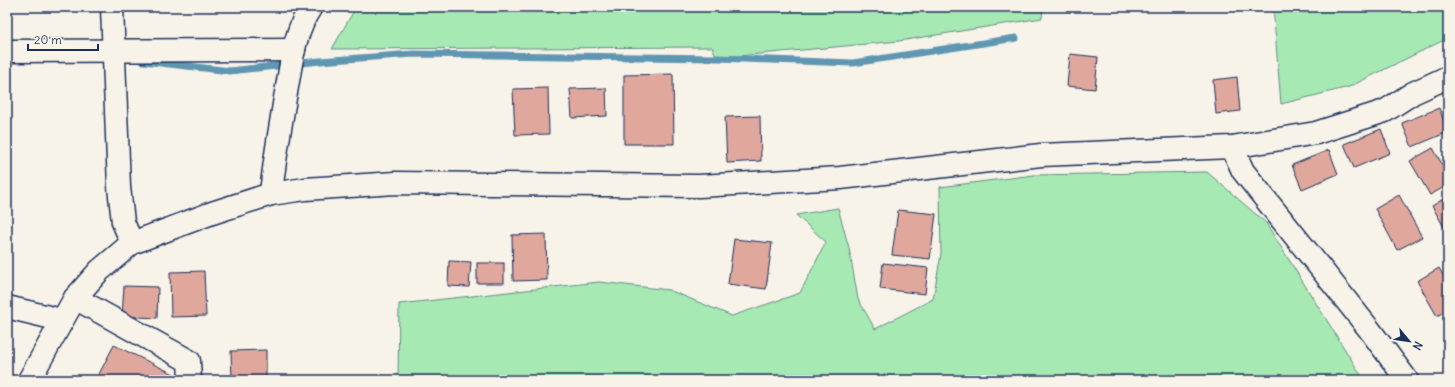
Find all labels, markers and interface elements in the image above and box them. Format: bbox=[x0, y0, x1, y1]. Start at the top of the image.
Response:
scale bar bbox=[28, 26, 98, 52]
text: 20 m bbox=[34, 32, 62, 47]
north arrow bbox=[1389, 321, 1429, 361]
text: N bbox=[1410, 339, 1426, 353]

